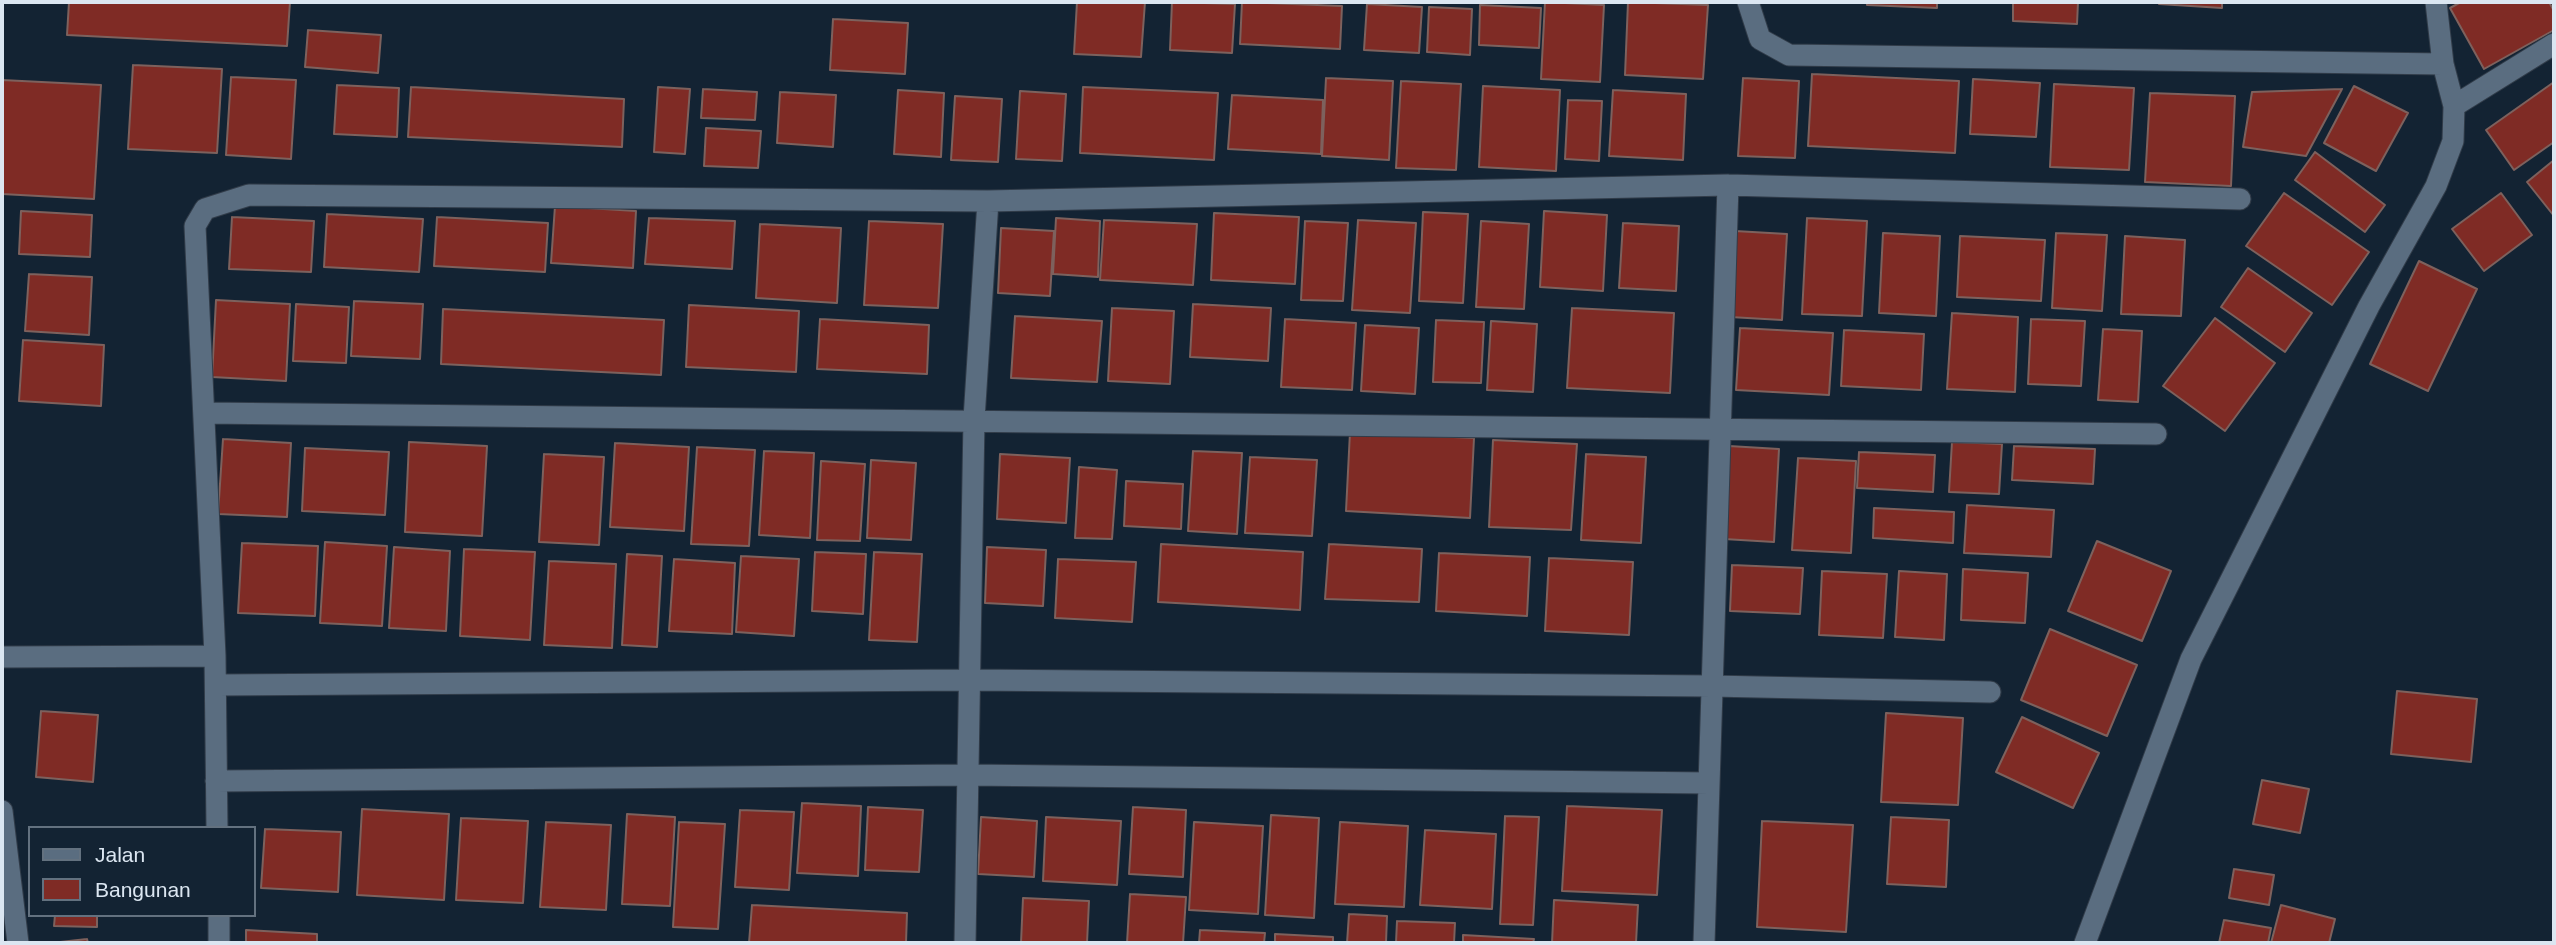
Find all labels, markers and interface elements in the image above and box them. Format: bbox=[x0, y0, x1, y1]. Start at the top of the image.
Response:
legend bbox=[28, 826, 256, 917]
text: Jalan bbox=[95, 843, 145, 866]
text: Bangunan bbox=[95, 878, 191, 901]

